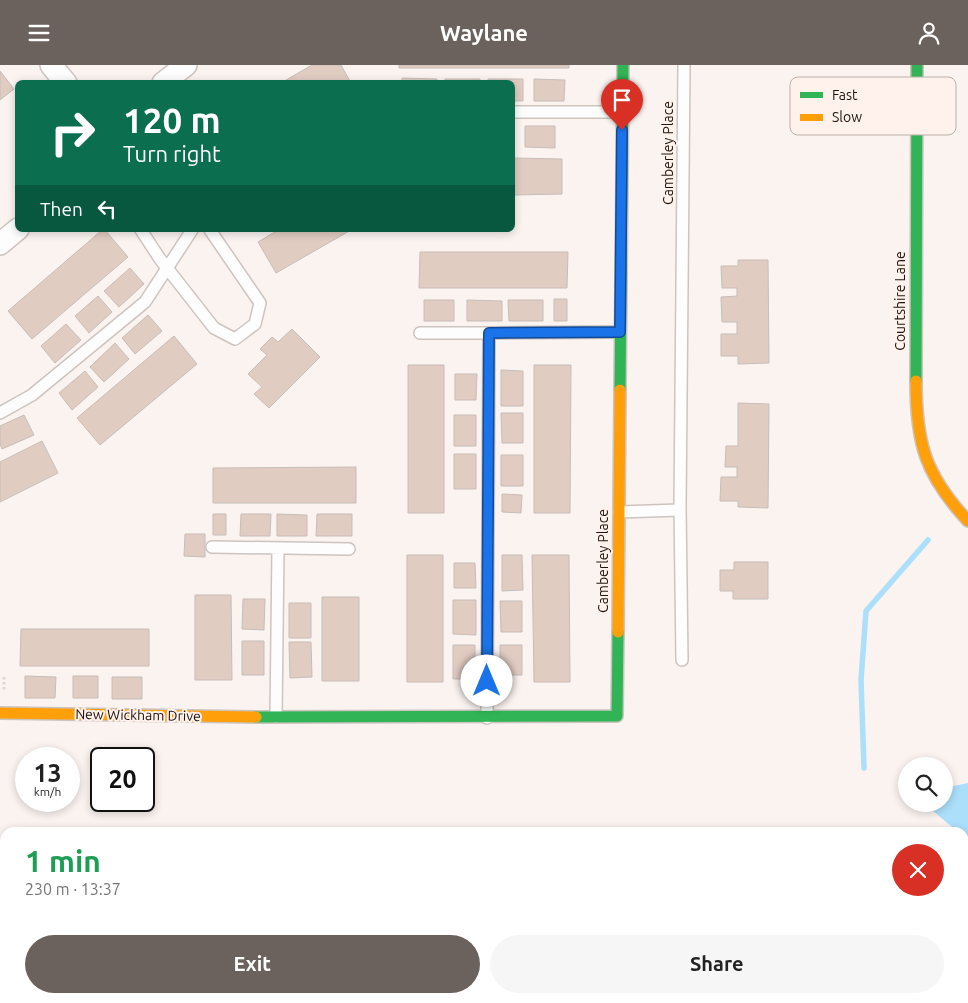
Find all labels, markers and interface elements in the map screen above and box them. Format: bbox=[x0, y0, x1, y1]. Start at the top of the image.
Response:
icon: menu bbox=[25, 19, 53, 47]
icon: person bbox=[915, 19, 943, 47]
text: Waylane bbox=[440, 20, 528, 45]
legend bbox=[790, 77, 956, 135]
pin bbox=[601, 79, 643, 130]
icon: arrive bbox=[608, 86, 636, 114]
text: Fast bbox=[832, 87, 858, 103]
icon: right bbox=[40, 100, 105, 165]
text: 120 m bbox=[123, 100, 221, 140]
street label: Camberley Place bbox=[660, 101, 676, 205]
text: Slow bbox=[832, 109, 862, 125]
text: Turn right bbox=[123, 141, 221, 166]
icon: left bbox=[93, 195, 121, 223]
text: Then bbox=[40, 198, 83, 220]
street label: Courtshire Lane bbox=[892, 251, 908, 351]
street label: Camberley Place bbox=[595, 509, 611, 613]
position arrow bbox=[460, 654, 512, 706]
street label: New Wickham Drive bbox=[75, 706, 201, 724]
speed limit sign: 20 bbox=[90, 747, 155, 812]
map controls bbox=[898, 757, 953, 812]
button: search bbox=[898, 757, 953, 812]
text: 13 bbox=[33, 759, 62, 787]
text: km/h bbox=[34, 785, 61, 798]
text: 1 min bbox=[25, 844, 101, 878]
button: close bbox=[892, 844, 944, 896]
text: 230 m · 13:37 bbox=[25, 880, 121, 898]
button: Exit bbox=[25, 935, 480, 993]
button: Share bbox=[490, 935, 944, 993]

